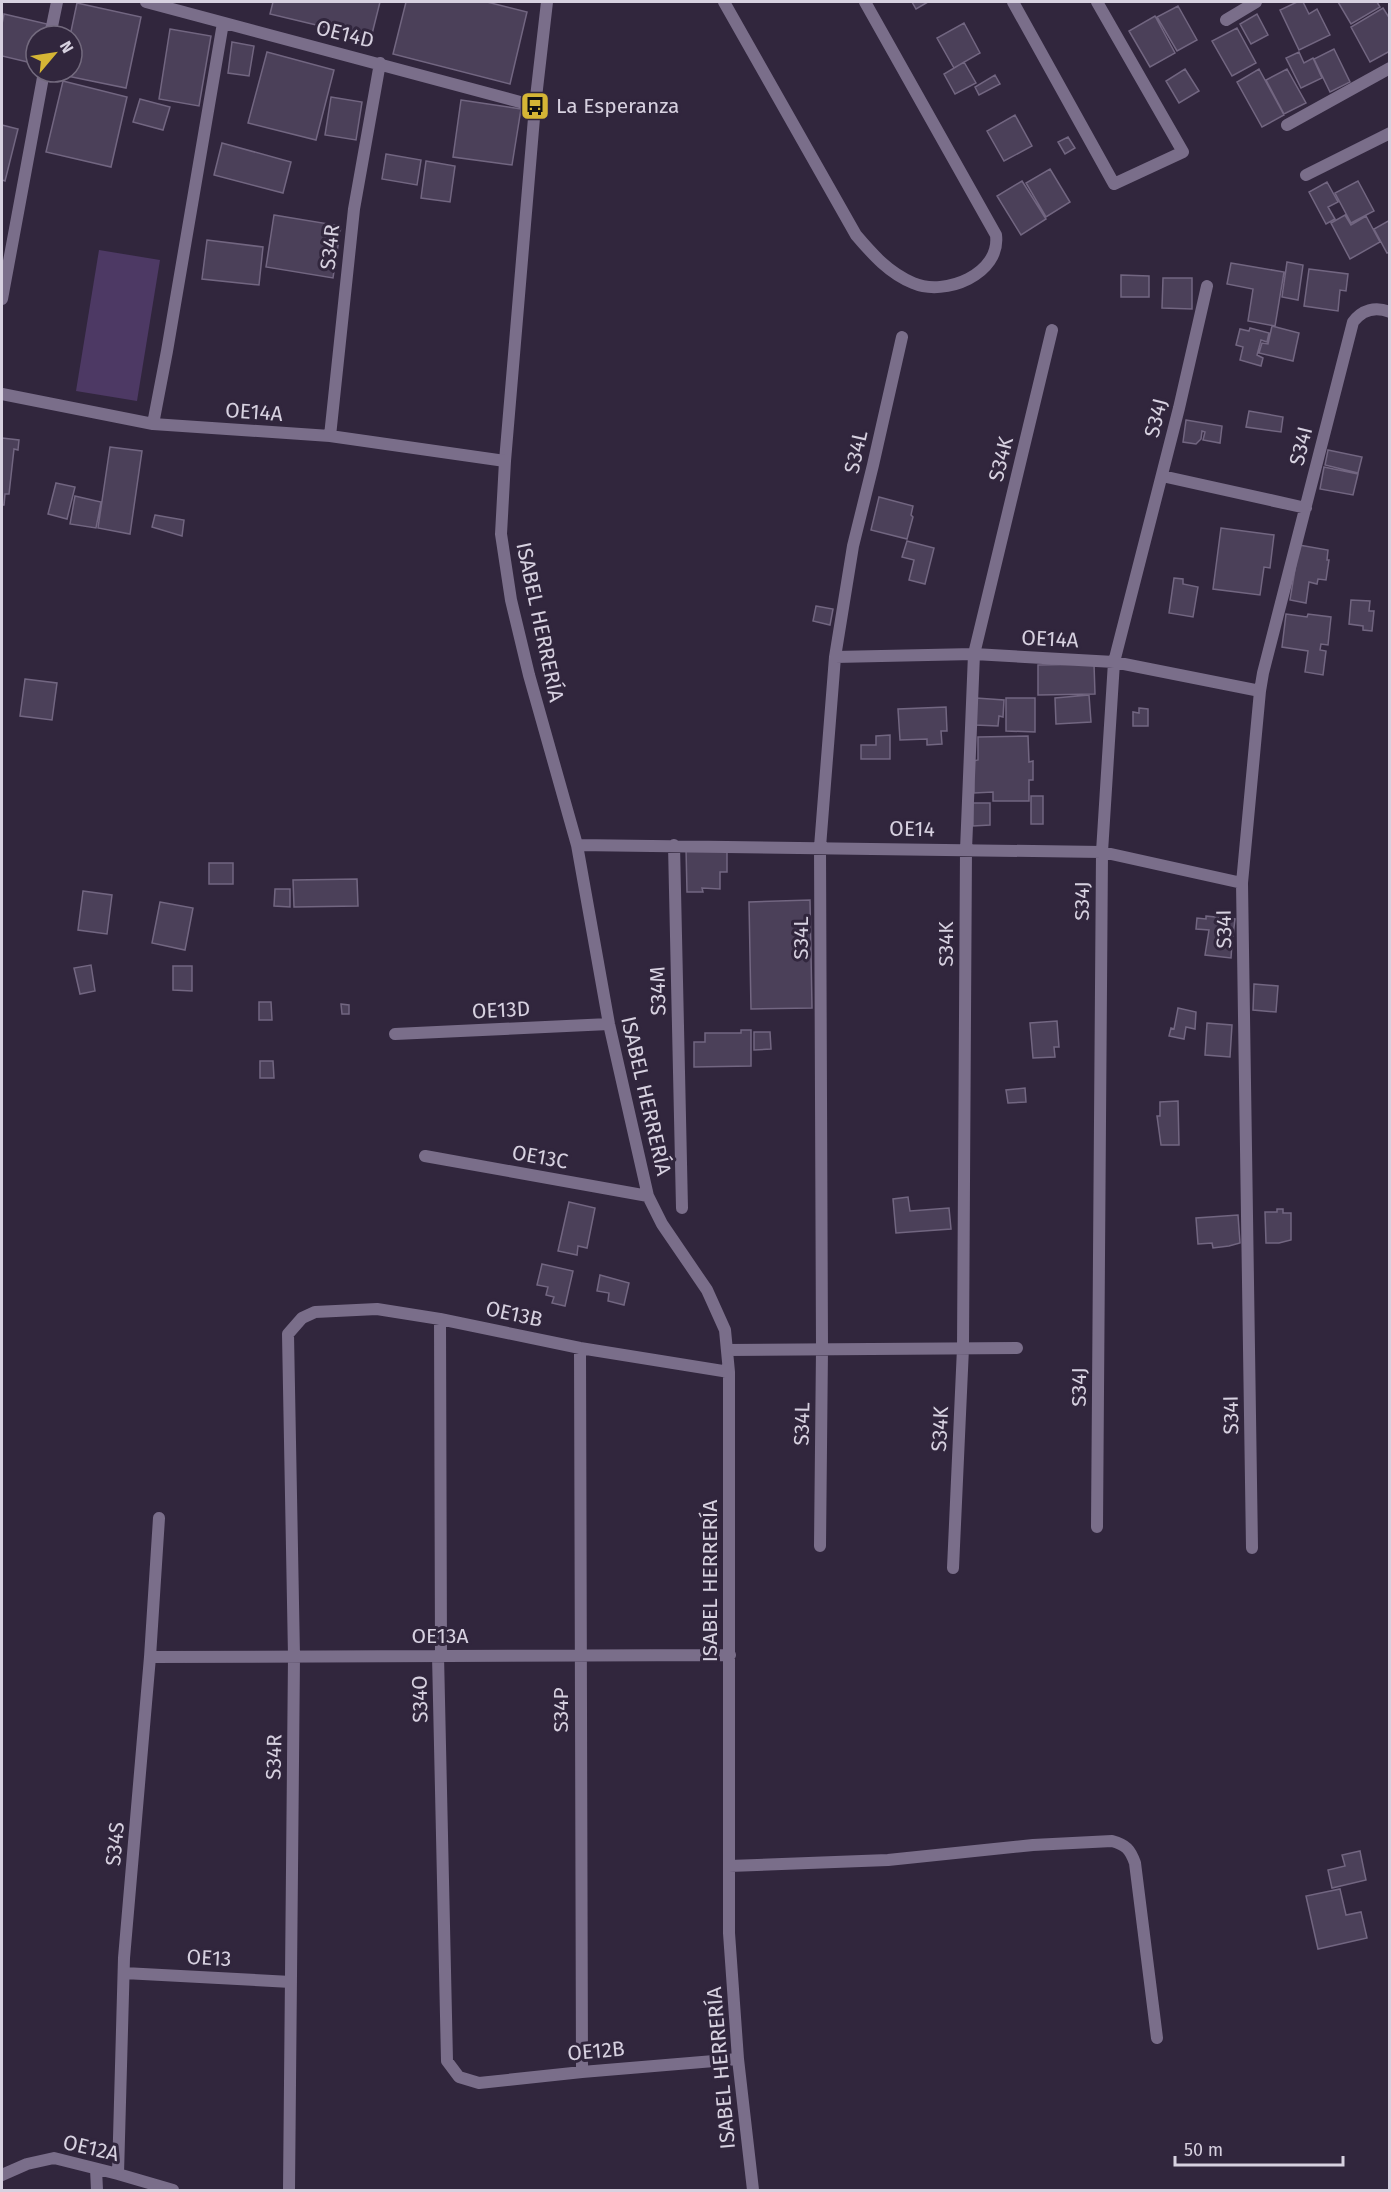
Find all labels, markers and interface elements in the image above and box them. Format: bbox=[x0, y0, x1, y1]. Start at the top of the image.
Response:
street label: OE14D bbox=[313, 14, 377, 54]
north arrow bbox=[24, 24, 84, 84]
text: N bbox=[56, 38, 78, 56]
bus stop icon: La Esperanza bbox=[519, 90, 551, 122]
place label: La Esperanza bbox=[556, 93, 679, 119]
street label: S34R bbox=[315, 223, 345, 271]
street label: S34J bbox=[1139, 396, 1173, 440]
street label: OE14A bbox=[224, 397, 284, 427]
street label: S34I bbox=[1284, 424, 1318, 468]
street label: S34L bbox=[838, 427, 874, 476]
street label: S34K bbox=[983, 433, 1019, 484]
street label: ISABEL HERRERÍA bbox=[510, 540, 570, 704]
street label: OE14A bbox=[1021, 625, 1079, 653]
street label: OE14 bbox=[889, 816, 935, 842]
street label: S34J bbox=[1069, 881, 1095, 921]
street label: S34I bbox=[1211, 909, 1237, 949]
street label: S34L bbox=[788, 916, 814, 960]
street label: S34K bbox=[933, 921, 959, 967]
street label: S34M bbox=[645, 966, 671, 1016]
street label: OE13D bbox=[471, 995, 531, 1025]
street label: ISABEL HERRERÍA bbox=[615, 1014, 677, 1178]
street label: OE13C bbox=[510, 1139, 570, 1175]
street label: OE13B bbox=[483, 1295, 545, 1333]
street label: S34J bbox=[1066, 1367, 1092, 1407]
street label: S34I bbox=[1218, 1395, 1244, 1435]
street label: S34L bbox=[789, 1402, 815, 1446]
street label: S34K bbox=[926, 1405, 954, 1452]
street label: ISABEL HERRERÍA bbox=[697, 1500, 723, 1662]
street label: OE13A bbox=[412, 1623, 468, 1649]
street label: S34O bbox=[407, 1675, 433, 1723]
street label: S34P bbox=[548, 1687, 574, 1733]
street label: S34R bbox=[261, 1734, 287, 1780]
street label: S34S bbox=[100, 1821, 130, 1867]
street label: OE13 bbox=[186, 1944, 232, 1972]
street label: ISABEL HERRERÍA bbox=[701, 1986, 741, 2150]
street label: OE12B bbox=[566, 2036, 626, 2066]
street label: OE12A bbox=[60, 2129, 122, 2167]
scale bar bbox=[1175, 2129, 1343, 2167]
text: 50 m bbox=[1184, 2139, 1223, 2161]

